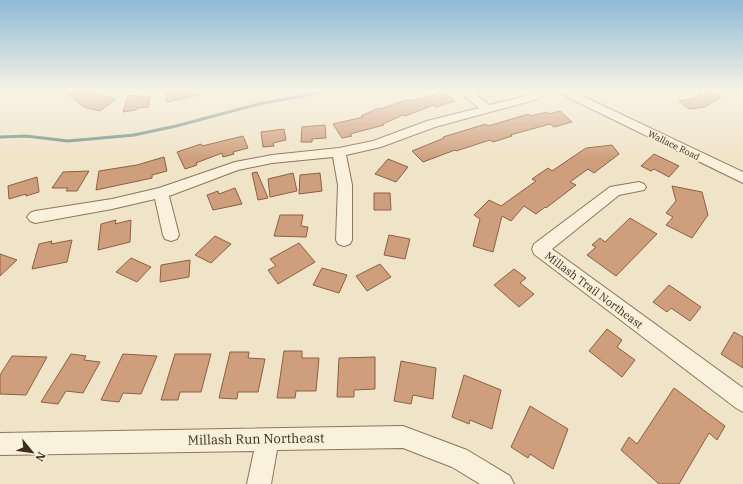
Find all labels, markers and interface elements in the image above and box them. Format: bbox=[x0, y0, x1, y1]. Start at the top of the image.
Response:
street label: Wallace Road bbox=[646, 128, 702, 163]
street label: Millash Trail Northeast bbox=[542, 249, 646, 332]
street label: Millash Run Northeast bbox=[187, 429, 325, 449]
north arrow bbox=[12, 432, 52, 472]
text: N bbox=[32, 450, 49, 464]

